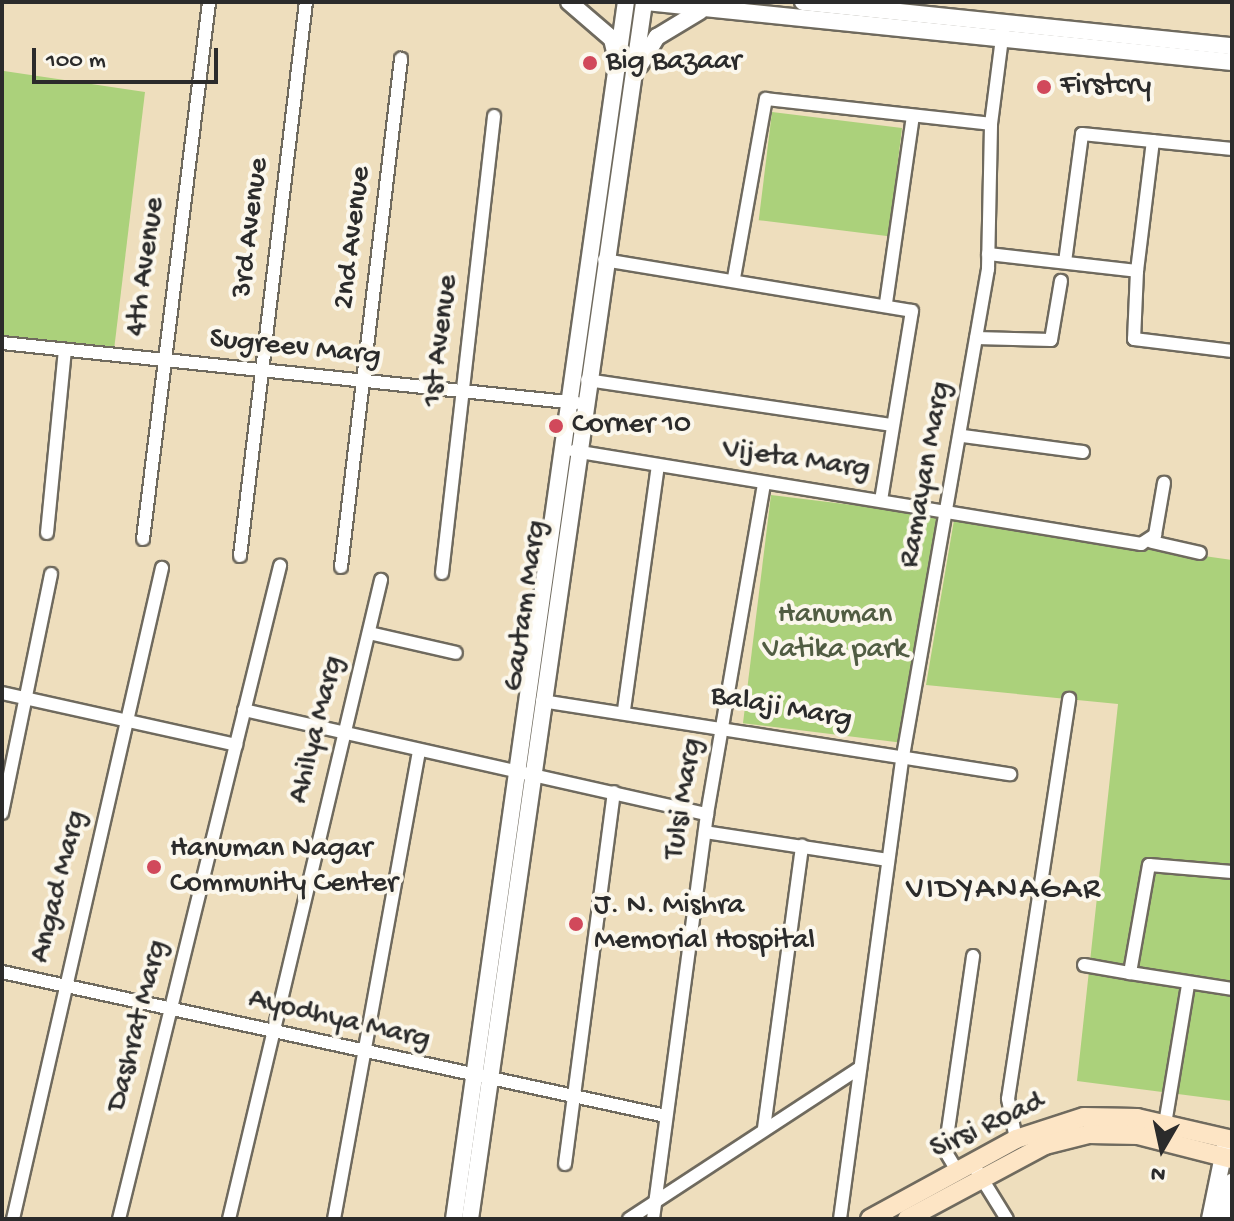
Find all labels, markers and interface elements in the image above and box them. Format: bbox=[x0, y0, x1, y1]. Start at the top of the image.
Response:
scale bar bbox=[36, 32, 222, 82]
place label: Big Bazaar bbox=[606, 45, 741, 81]
text: 100 m bbox=[46, 47, 106, 76]
marker: Big Bazaar bbox=[581, 54, 599, 72]
place label: Firstcry bbox=[1060, 69, 1151, 105]
marker: Firstcry bbox=[1035, 78, 1053, 96]
street label: 3rd Avenue bbox=[226, 156, 278, 300]
street label: 2nd Avenue bbox=[327, 164, 381, 312]
street label: 4th Avenue bbox=[119, 195, 175, 339]
street label: 1st Avenue bbox=[416, 273, 468, 409]
street label: Sugreev Marg bbox=[208, 322, 382, 376]
street label: Ramayan Marg bbox=[893, 379, 961, 571]
place label: Corner 10 bbox=[572, 408, 691, 444]
marker: Corner 10 bbox=[547, 417, 565, 435]
street label: Vijeta Marg bbox=[720, 433, 872, 489]
street label: Gautam Marg bbox=[497, 518, 557, 694]
park label: Hanuman Vatika park bbox=[763, 598, 907, 668]
street label: Ahilya Marg bbox=[282, 653, 354, 807]
street label: Balaji Marg bbox=[708, 679, 854, 739]
street label: Tulsi Marg bbox=[658, 736, 712, 862]
street label: Angad Marg bbox=[24, 807, 96, 967]
place label: Hanuman Nagar Community Center bbox=[170, 832, 398, 902]
marker: Hanuman Nagar Community Center bbox=[145, 858, 163, 876]
district label: VIDYANAGAR bbox=[906, 871, 1102, 909]
place label: J. N. Mishra Memorial Hospital bbox=[594, 889, 815, 960]
marker: J. N. Mishra Memorial Hospital bbox=[565, 913, 587, 935]
street label: Dashrat Marg bbox=[100, 937, 178, 1115]
street label: Ayodhya Marg bbox=[245, 983, 433, 1059]
street label: Sirsi Road bbox=[925, 1085, 1051, 1169]
north arrow bbox=[1122, 1109, 1202, 1189]
text: N bbox=[1149, 1159, 1167, 1187]

